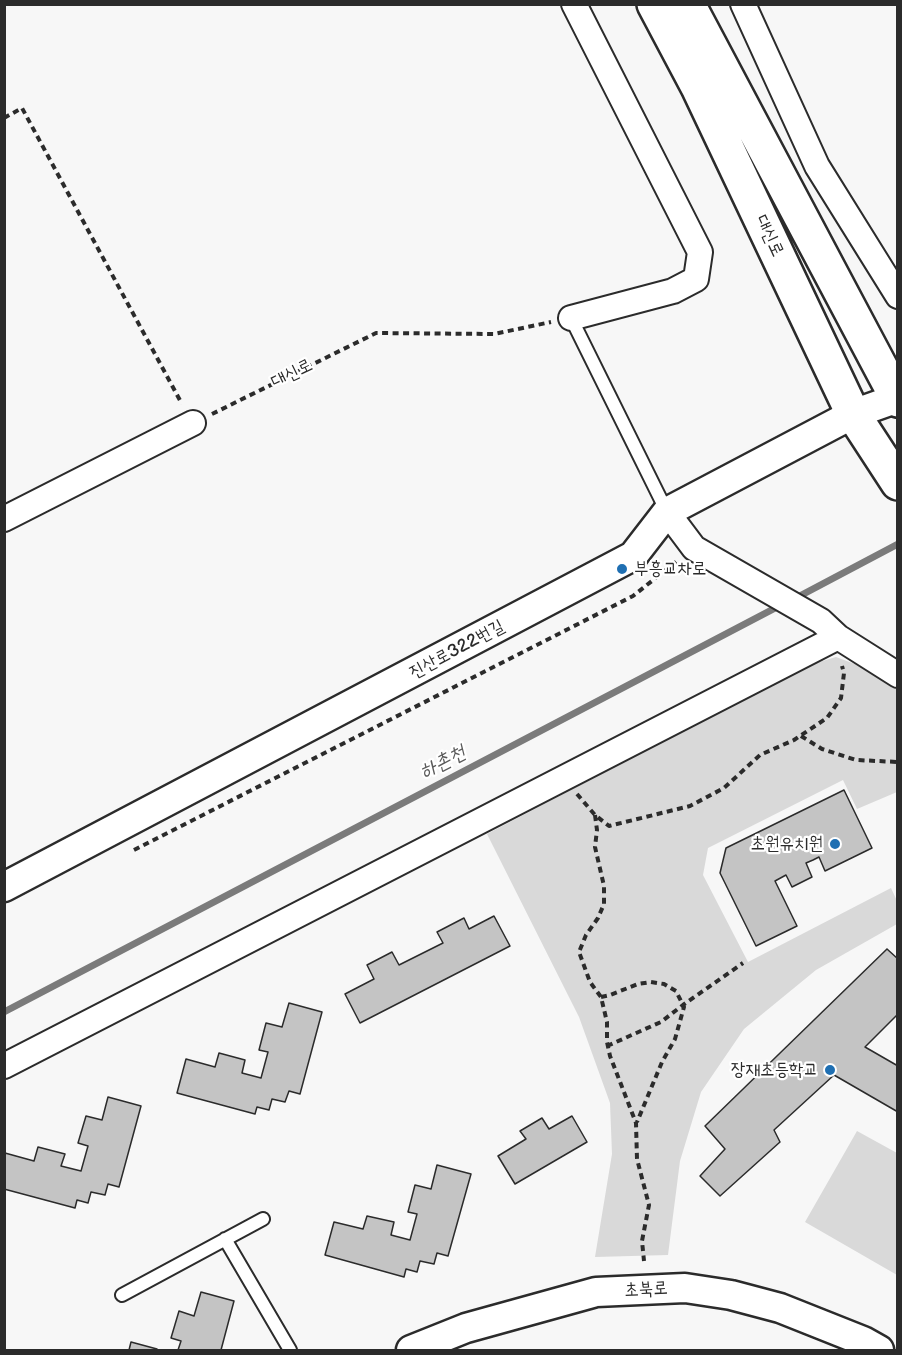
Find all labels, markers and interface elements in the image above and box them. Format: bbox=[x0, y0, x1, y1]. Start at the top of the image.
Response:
street label: 대신로 bbox=[750, 212, 788, 260]
street label: 대신로 bbox=[268, 355, 316, 393]
place label: 부흥교차로 bbox=[634, 558, 706, 580]
marker: 부흥교차로 bbox=[615, 562, 629, 576]
street label: 진산로322번길 bbox=[406, 616, 508, 684]
water label: 하촌천 bbox=[416, 741, 470, 785]
place label: 초원유치원 bbox=[751, 833, 823, 855]
marker: 초원유치원 bbox=[828, 837, 842, 851]
place label: 장재초등학교 bbox=[731, 1059, 818, 1081]
marker: 장재초등학교 bbox=[823, 1063, 837, 1077]
street label: 초북로 bbox=[624, 1278, 668, 1302]

